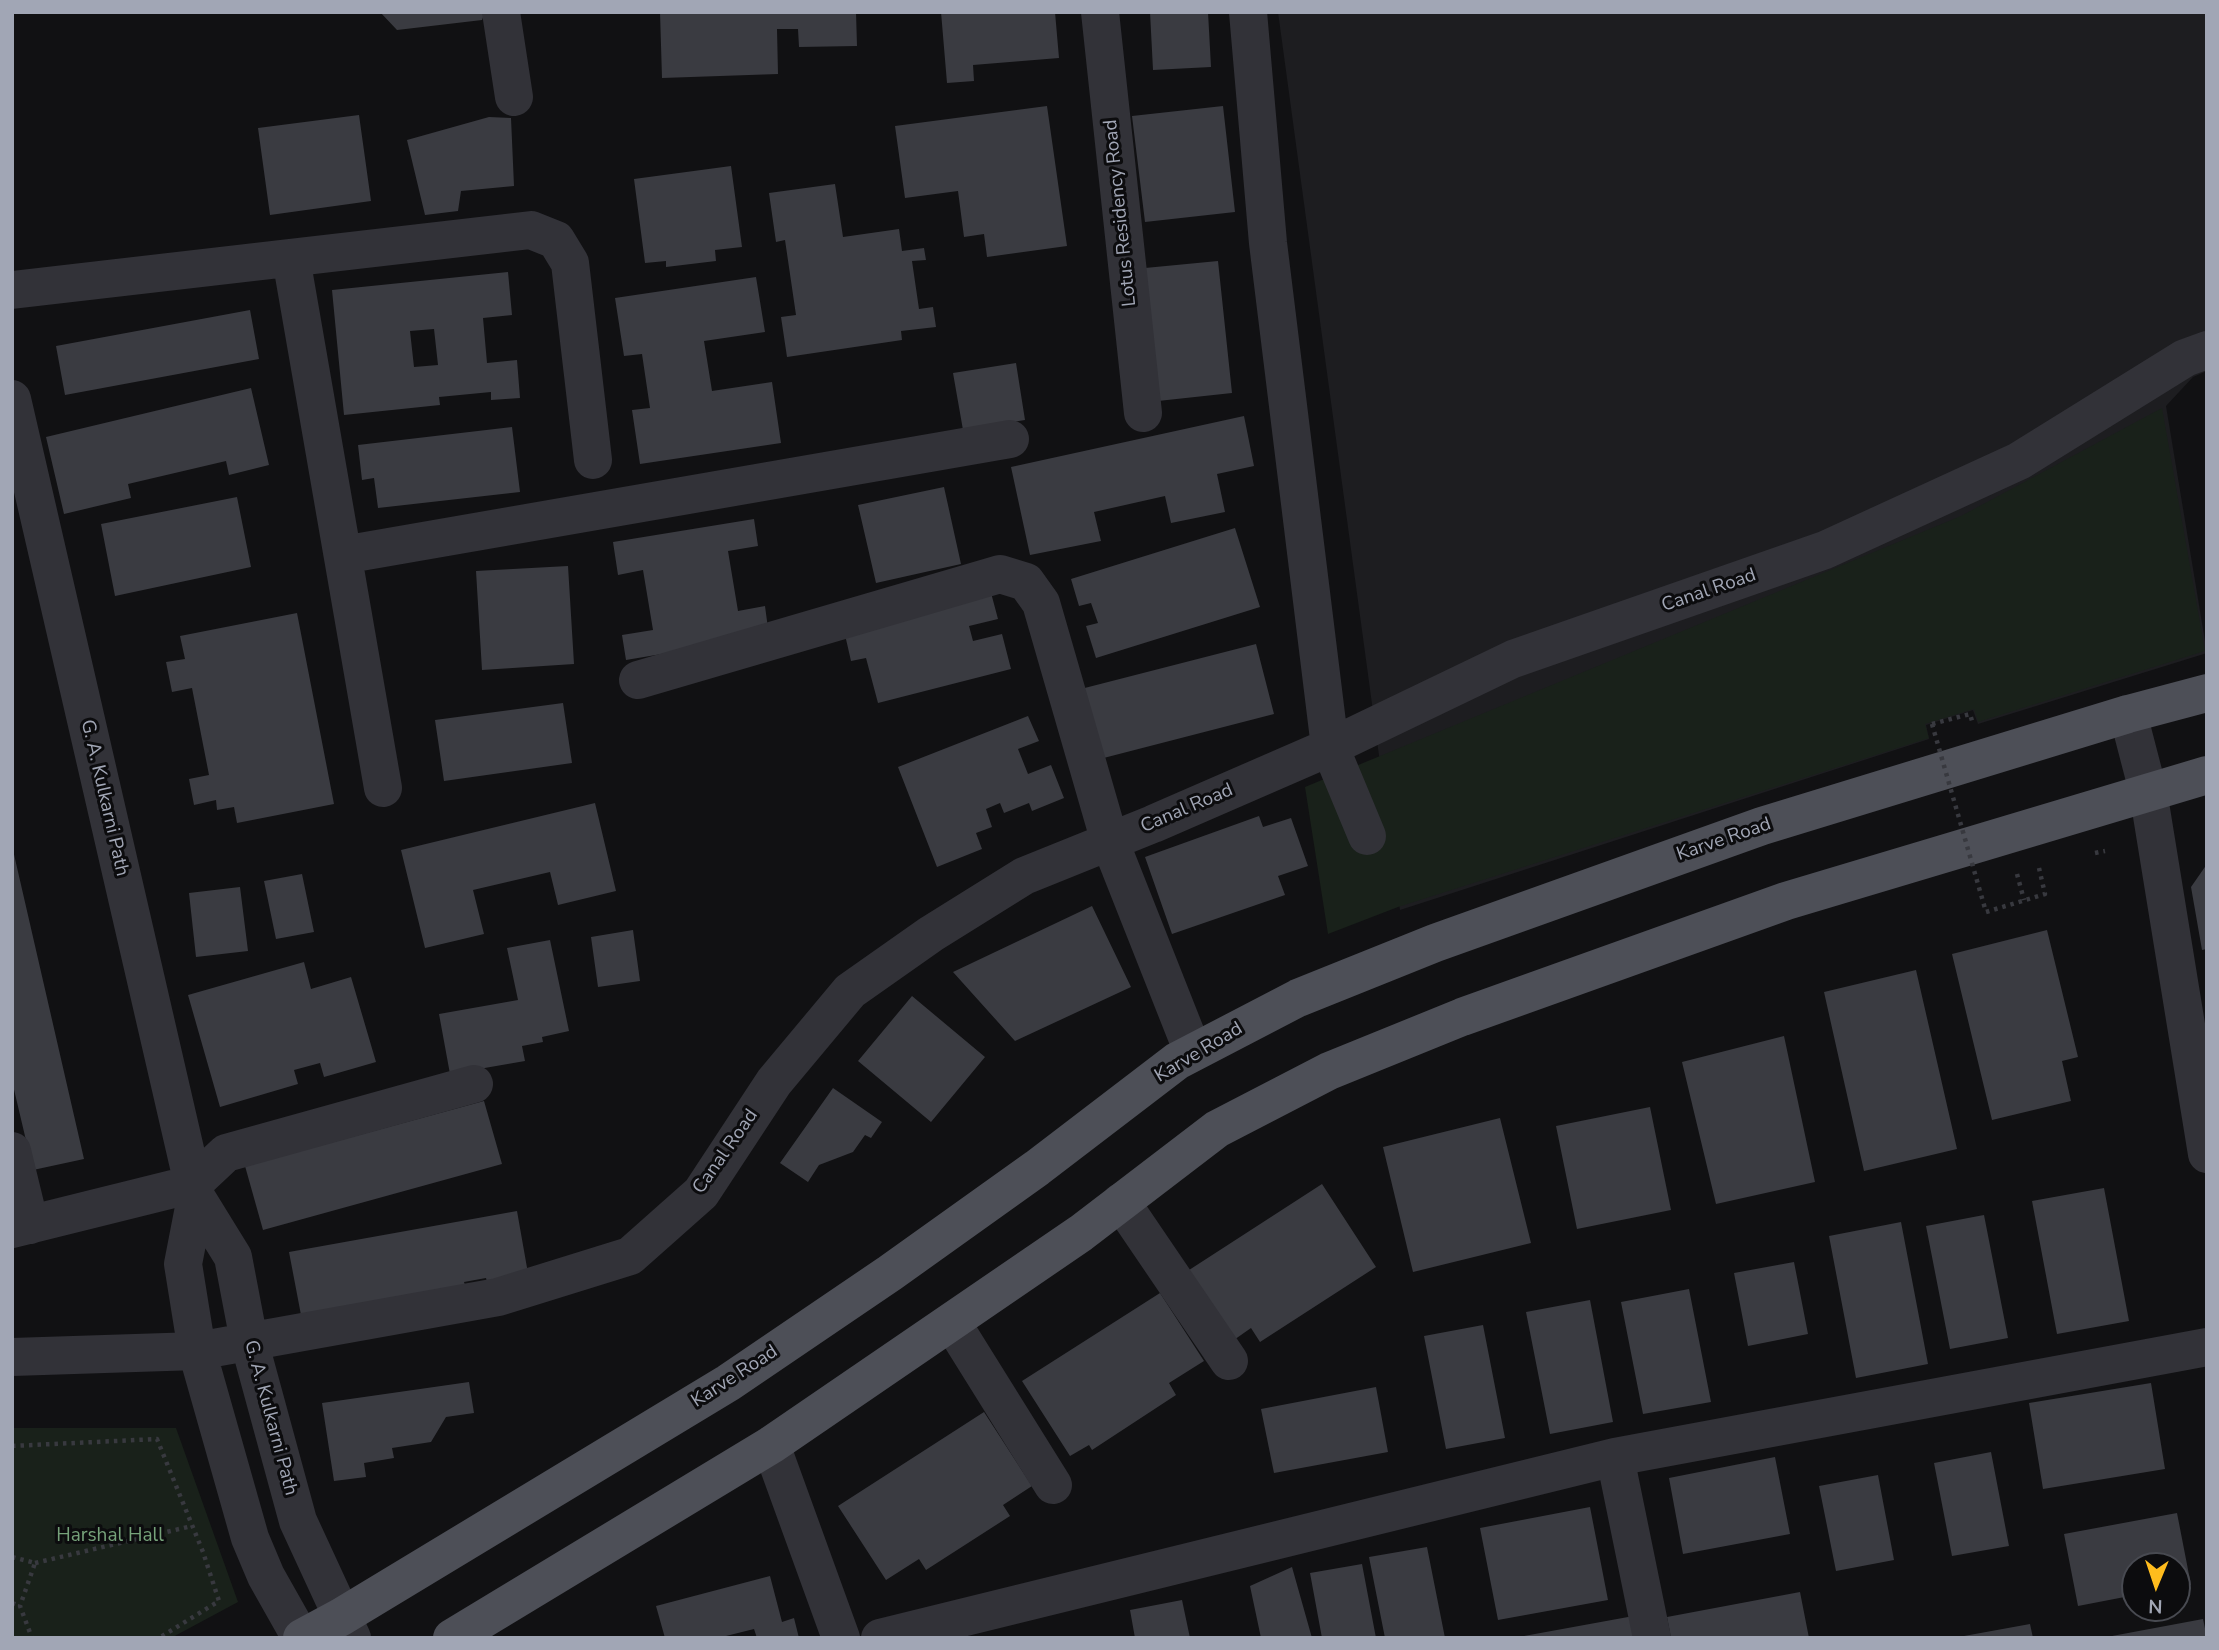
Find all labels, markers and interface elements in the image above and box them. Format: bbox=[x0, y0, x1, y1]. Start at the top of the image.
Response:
street label: Lotus Residency Road bbox=[1100, 118, 1142, 308]
street label: Canal Road bbox=[1659, 564, 1759, 618]
street label: G. A. Kulkarni Path bbox=[75, 718, 133, 878]
street label: Canal Road bbox=[1137, 779, 1237, 839]
street label: Karve Road bbox=[1674, 813, 1774, 867]
street label: Karve Road bbox=[1151, 1018, 1247, 1088]
street label: Canal Road bbox=[689, 1105, 763, 1199]
street label: G. A. Kulkarni Path bbox=[238, 1338, 302, 1498]
street label: Karve Road bbox=[688, 1341, 782, 1413]
park label: Harshal Hall bbox=[56, 1525, 164, 1547]
north arrow bbox=[2121, 1552, 2191, 1622]
text: N bbox=[2148, 1593, 2163, 1619]

